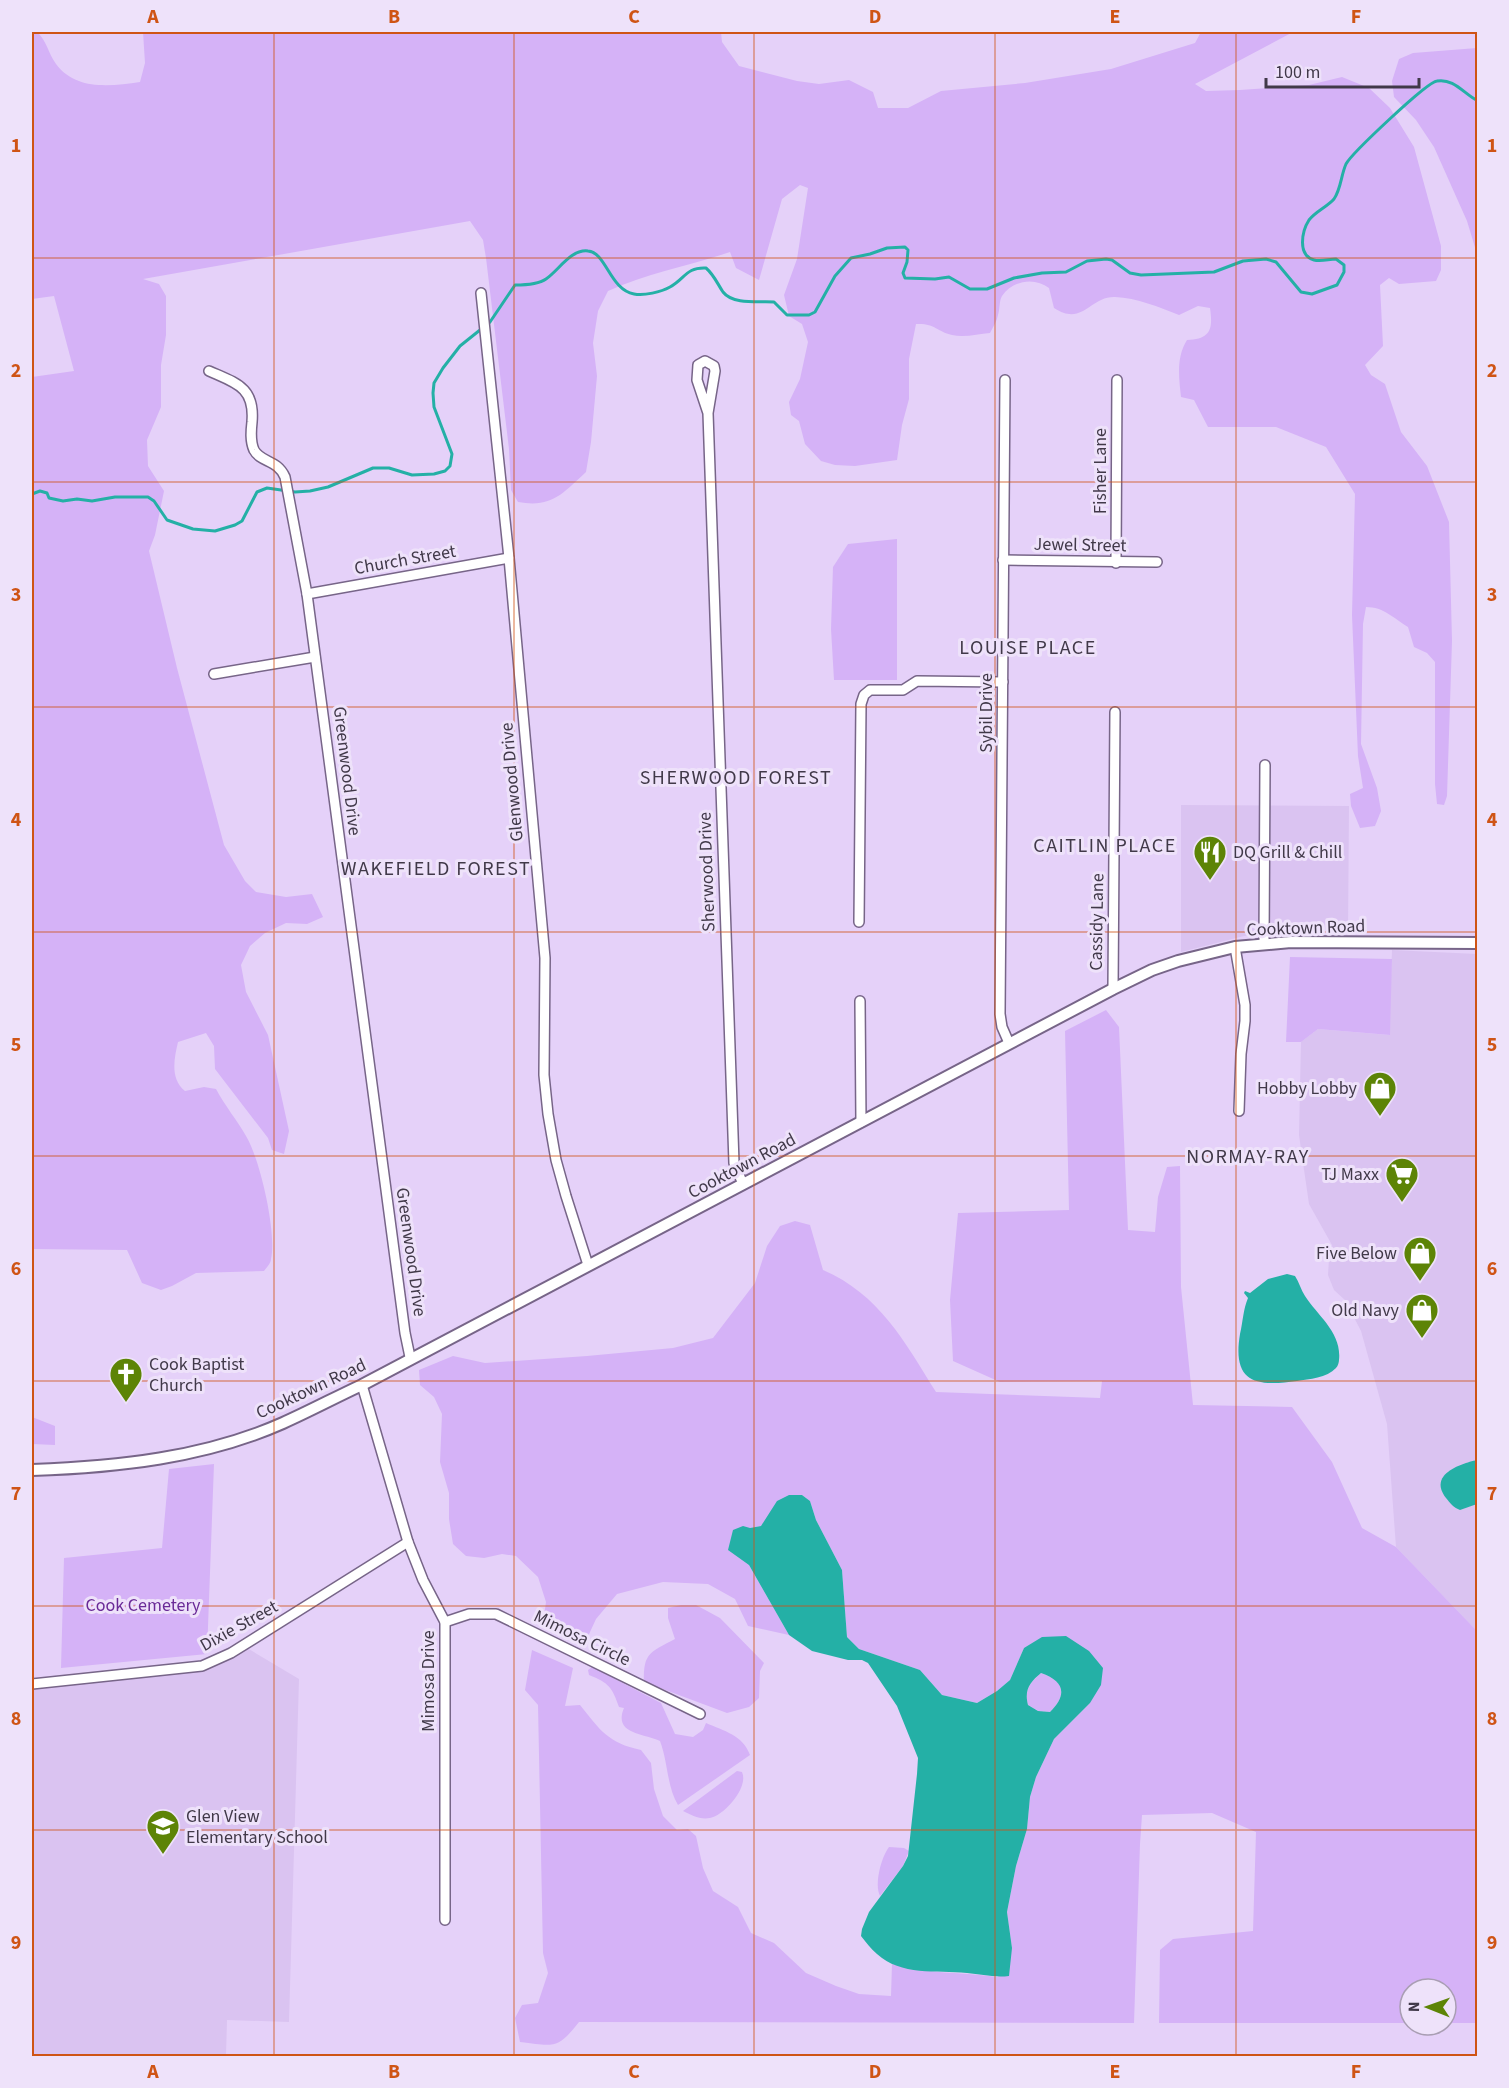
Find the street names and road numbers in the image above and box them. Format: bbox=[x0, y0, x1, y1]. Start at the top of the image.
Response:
street label: Fisher Lane bbox=[1088, 428, 1113, 514]
street label: Jewel Street bbox=[1033, 532, 1127, 558]
street label: Church Street bbox=[352, 539, 458, 581]
street label: Sybil Drive bbox=[974, 673, 999, 753]
street label: Greenwood Drive bbox=[327, 705, 367, 837]
street label: Glenwood Drive bbox=[494, 721, 530, 843]
street label: Sherwood Drive bbox=[692, 812, 722, 932]
street label: Cassidy Lane bbox=[1084, 873, 1110, 971]
street label: Cooktown Road bbox=[1246, 913, 1366, 943]
street label: Cooktown Road bbox=[684, 1127, 800, 1205]
street label: Greenwood Drive bbox=[390, 1186, 432, 1318]
street label: Cooktown Road bbox=[252, 1353, 370, 1425]
street label: Dixie Street bbox=[196, 1594, 282, 1658]
street label: Mimosa Circle bbox=[529, 1604, 635, 1672]
street label: Mimosa Drive bbox=[416, 1630, 441, 1732]

